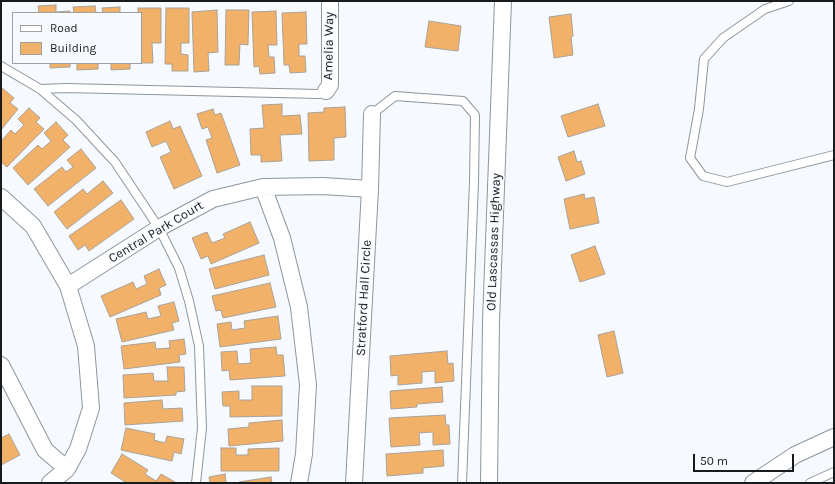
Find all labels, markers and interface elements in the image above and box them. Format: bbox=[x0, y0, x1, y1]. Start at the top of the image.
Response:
legend bbox=[12, 12, 142, 64]
street label: Amelia Way bbox=[321, 12, 337, 80]
text: Road bbox=[50, 21, 78, 35]
text: Building bbox=[50, 41, 96, 55]
street label: Old Lascassas Highway bbox=[484, 173, 504, 311]
street label: Central Park Court bbox=[106, 198, 206, 266]
street label: Stratford Hall Circle bbox=[353, 240, 375, 356]
scale bar bbox=[695, 446, 796, 472]
text: 50 m bbox=[700, 454, 728, 468]

